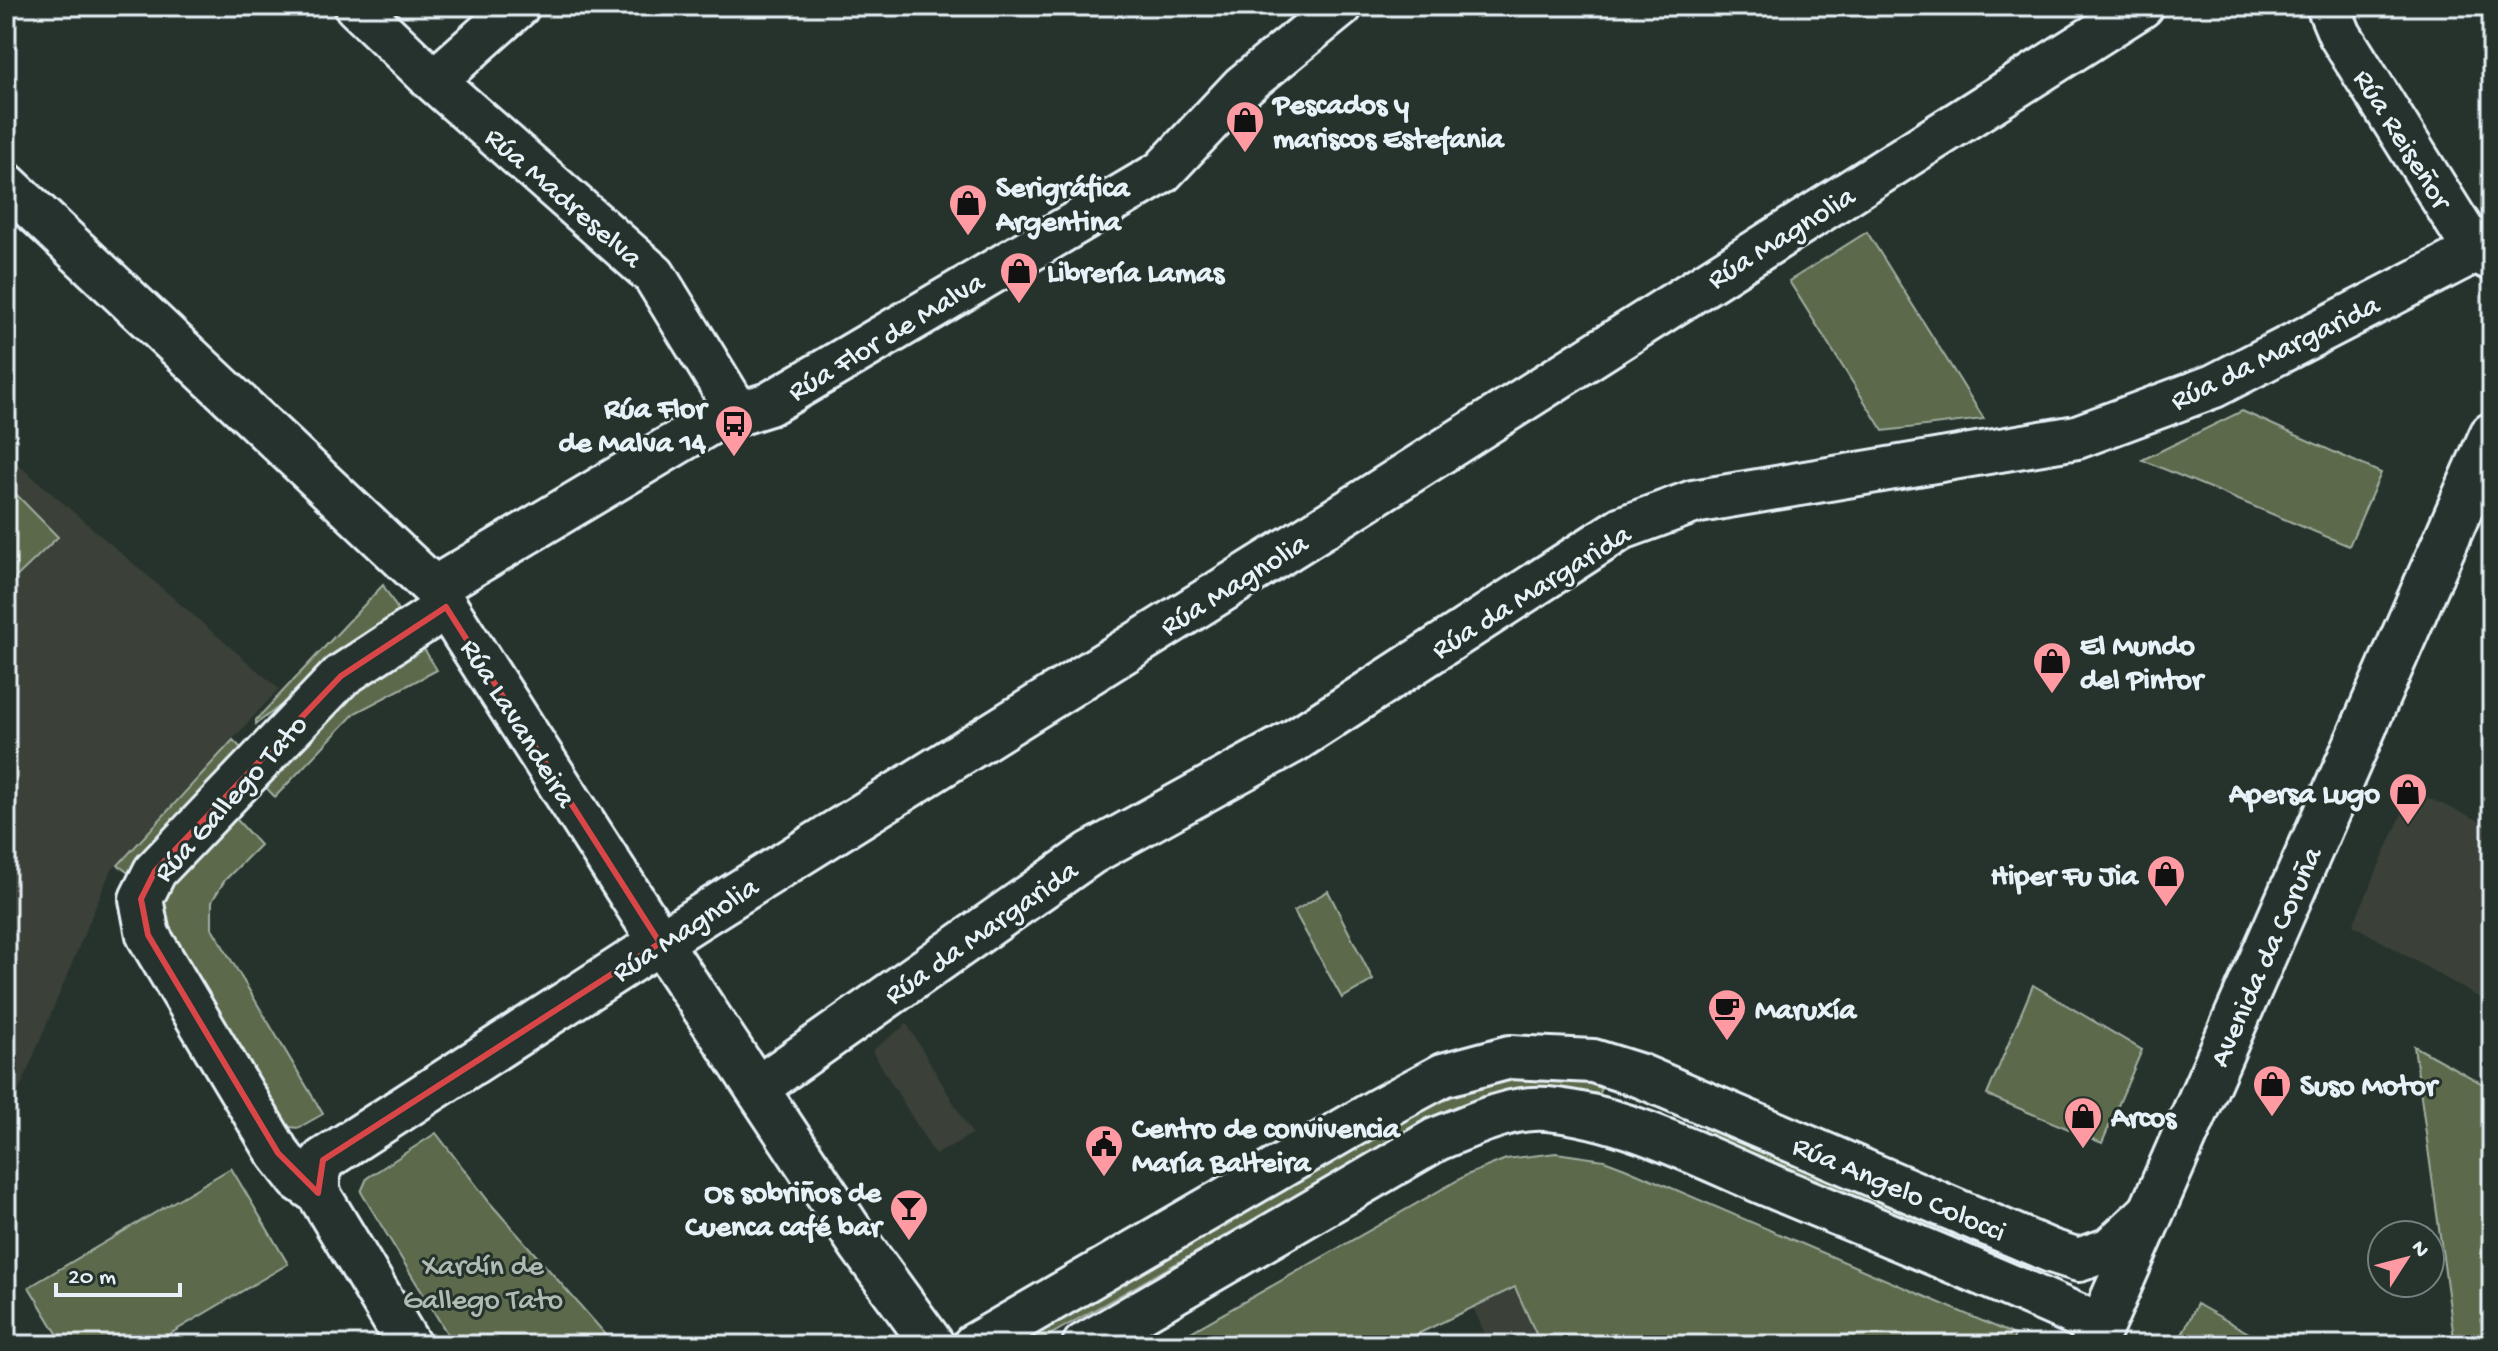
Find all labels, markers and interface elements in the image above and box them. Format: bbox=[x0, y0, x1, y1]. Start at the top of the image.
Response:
street label: Rúa Reiseñor bbox=[2343, 64, 2458, 219]
place label: Pescados y mariscos Estefania bbox=[1271, 90, 1505, 159]
shop icon: Pescados y mariscos Estefania bbox=[1224, 99, 1266, 154]
street label: Rúa Madreselva bbox=[476, 121, 649, 278]
place label: Serigráfica Argentina bbox=[995, 173, 1131, 242]
street label: Rúa Magnolia bbox=[1702, 180, 1864, 299]
shop icon: Serigráfica Argentina bbox=[947, 182, 989, 237]
shop icon: Librería Lamas bbox=[998, 250, 1040, 305]
place label: Librería Lamas bbox=[1047, 258, 1226, 293]
street label: Rúa Flor de Malva bbox=[783, 266, 993, 411]
street label: Rúa da Margarida bbox=[2166, 289, 2387, 421]
place label: Rúa Flor de Malva 14 bbox=[558, 394, 709, 463]
bus stop icon: Rúa Flor de Malva 14 bbox=[713, 403, 755, 458]
street label: Rúa da Margarida bbox=[1426, 518, 1640, 669]
street label: Rúa Magnolia bbox=[1155, 527, 1317, 646]
place label: El Mundo del Pintor bbox=[2080, 631, 2206, 700]
street label: Rúa Lavandeira bbox=[450, 634, 583, 816]
shop icon: El Mundo del Pintor bbox=[2031, 640, 2073, 695]
street label: Rúa Gallego Tato bbox=[148, 709, 317, 891]
shop icon: Apersa Lugo bbox=[2387, 771, 2429, 826]
place label: Apersa Lugo bbox=[2228, 779, 2380, 814]
street label: Avenida da Coruña bbox=[2204, 841, 2333, 1073]
shop icon: Hiper Fu Jia bbox=[2145, 853, 2187, 908]
street label: Rúa da Margarida bbox=[879, 854, 1087, 1014]
place label: Hiper Fu Jia bbox=[1991, 861, 2139, 896]
street label: Rúa Magnolia bbox=[607, 871, 767, 992]
cafe icon: Maruxía bbox=[1706, 987, 1748, 1042]
place label: Maruxía bbox=[1755, 995, 1857, 1030]
shop icon: Suso Motor bbox=[2251, 1063, 2293, 1118]
place label: Suso Motor bbox=[2300, 1071, 2440, 1106]
shop icon: Arcos bbox=[2062, 1095, 2104, 1150]
place label: Arcos bbox=[2110, 1103, 2178, 1138]
place label: Centro de convivencia María Balteira bbox=[1132, 1114, 1401, 1183]
public building icon: Centro de convivencia María Balteira bbox=[1083, 1123, 1125, 1178]
street label: Rúa Angelo Colocci bbox=[1786, 1130, 2010, 1252]
place label: Os sobriños de Cuenca café bar bbox=[685, 1178, 884, 1247]
bar icon: Os sobriños de Cuenca café bar bbox=[888, 1187, 930, 1242]
north arrow bbox=[2366, 1219, 2446, 1299]
text: N bbox=[2404, 1236, 2434, 1263]
scale bar bbox=[56, 1247, 180, 1297]
park label: Xardín de Gallego Tato bbox=[403, 1251, 563, 1320]
text: 20 m bbox=[68, 1264, 116, 1293]

